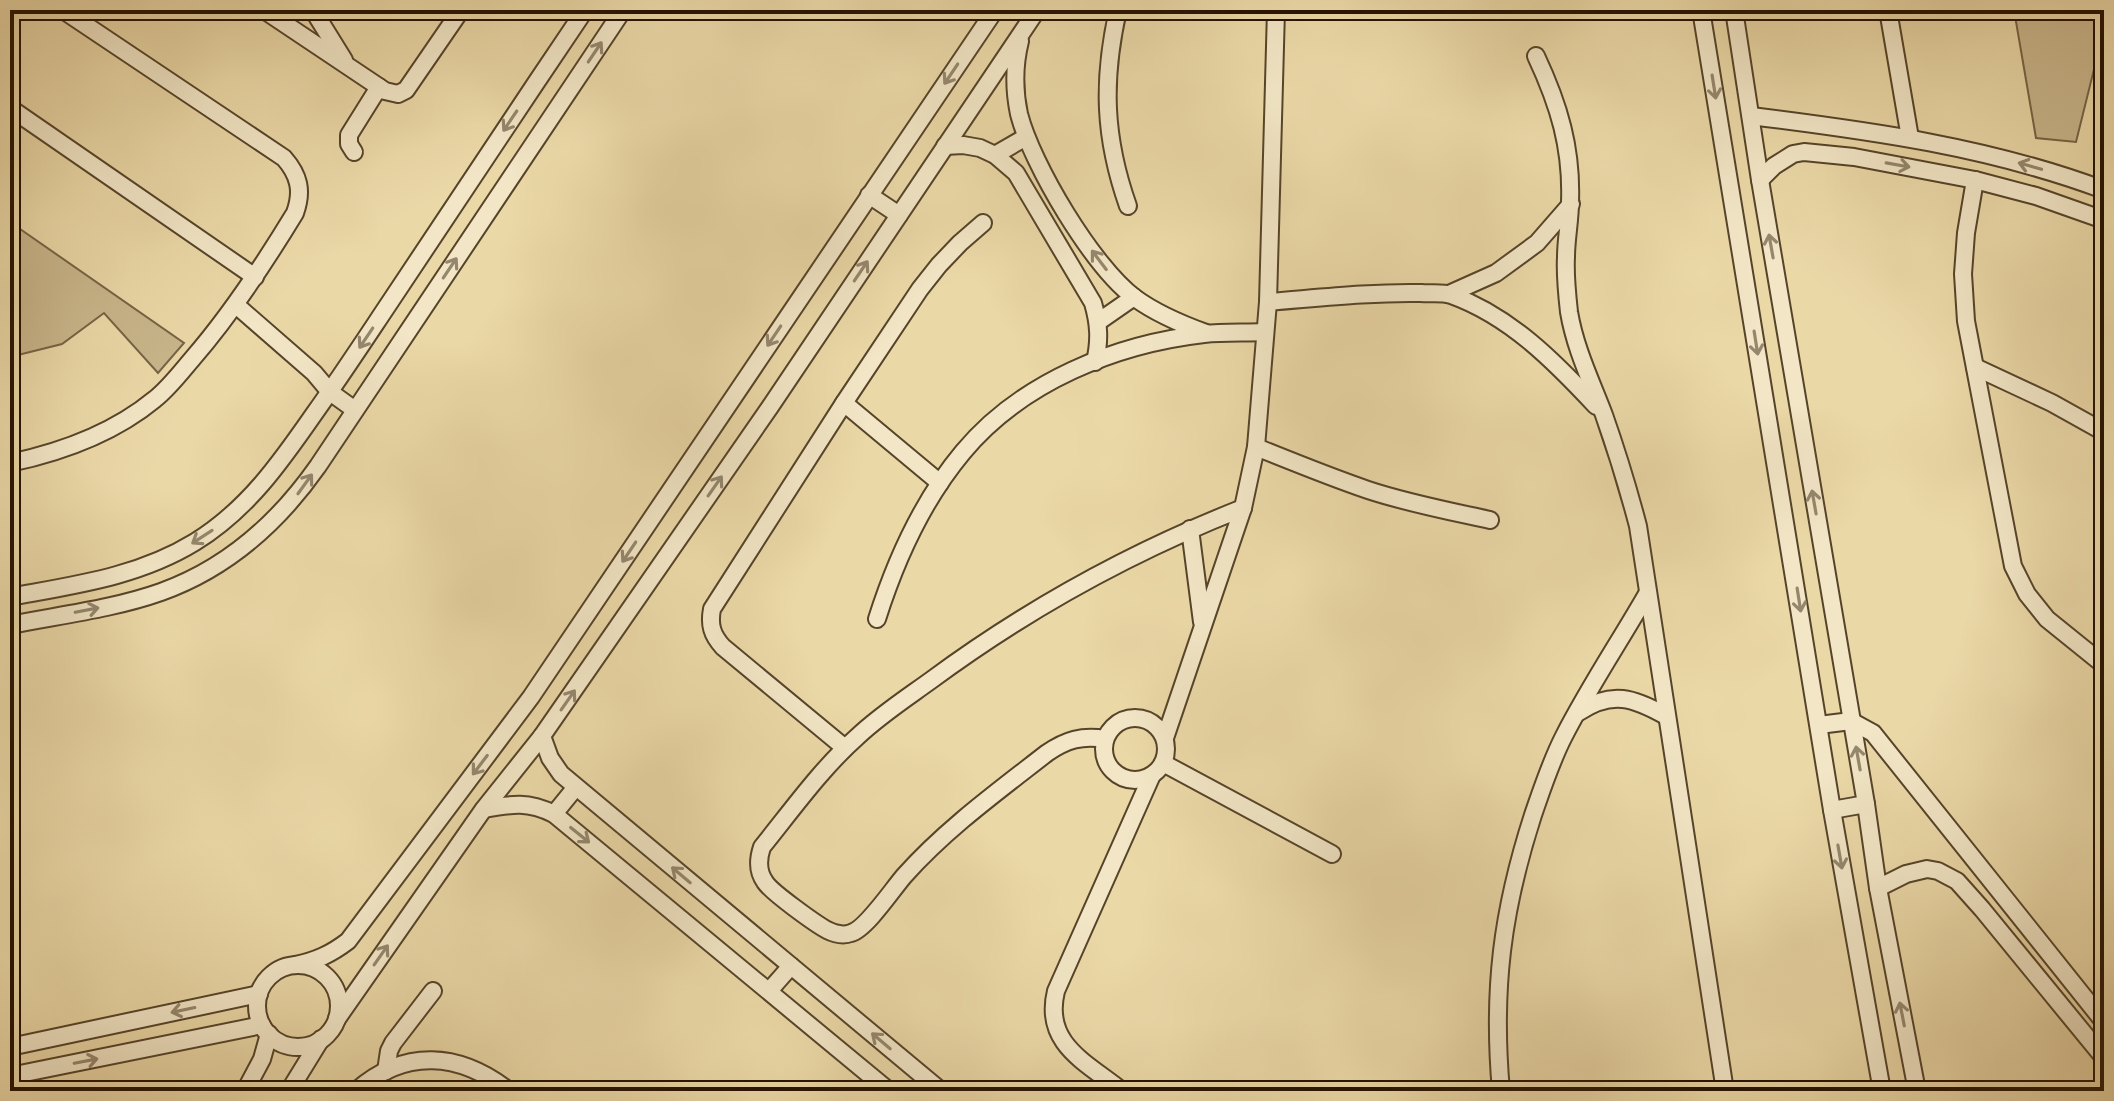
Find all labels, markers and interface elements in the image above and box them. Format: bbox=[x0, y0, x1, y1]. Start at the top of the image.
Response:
one-way arrow bbox=[588, 41, 604, 64]
one-way arrow bbox=[943, 63, 960, 85]
one-way arrow bbox=[1707, 74, 1722, 99]
one-way arrow bbox=[502, 110, 519, 132]
one-way arrow bbox=[2018, 157, 2043, 172]
one-way arrow bbox=[1885, 159, 1910, 174]
one-way arrow bbox=[1763, 233, 1778, 259]
one-way arrow bbox=[1090, 250, 1107, 271]
one-way arrow bbox=[442, 257, 459, 279]
one-way arrow bbox=[853, 260, 870, 282]
one-way arrow bbox=[766, 325, 783, 347]
one-way arrow bbox=[358, 326, 374, 348]
one-way arrow bbox=[1750, 330, 1765, 356]
one-way arrow bbox=[297, 473, 314, 495]
one-way arrow bbox=[707, 475, 723, 497]
one-way arrow bbox=[1806, 490, 1821, 515]
one-way arrow bbox=[192, 529, 214, 545]
one-way arrow bbox=[621, 540, 637, 562]
one-way arrow bbox=[1792, 587, 1807, 612]
one-way arrow bbox=[73, 602, 99, 617]
one-way arrow bbox=[559, 689, 576, 711]
one-way arrow bbox=[1849, 746, 1864, 772]
one-way arrow bbox=[472, 754, 489, 775]
one-way arrow bbox=[569, 827, 590, 844]
one-way arrow bbox=[1834, 843, 1849, 869]
one-way arrow bbox=[672, 866, 692, 884]
one-way arrow bbox=[373, 945, 389, 967]
one-way arrow bbox=[1894, 1002, 1909, 1028]
one-way arrow bbox=[170, 1003, 196, 1018]
one-way arrow bbox=[871, 1032, 892, 1050]
one-way arrow bbox=[73, 1052, 99, 1067]

